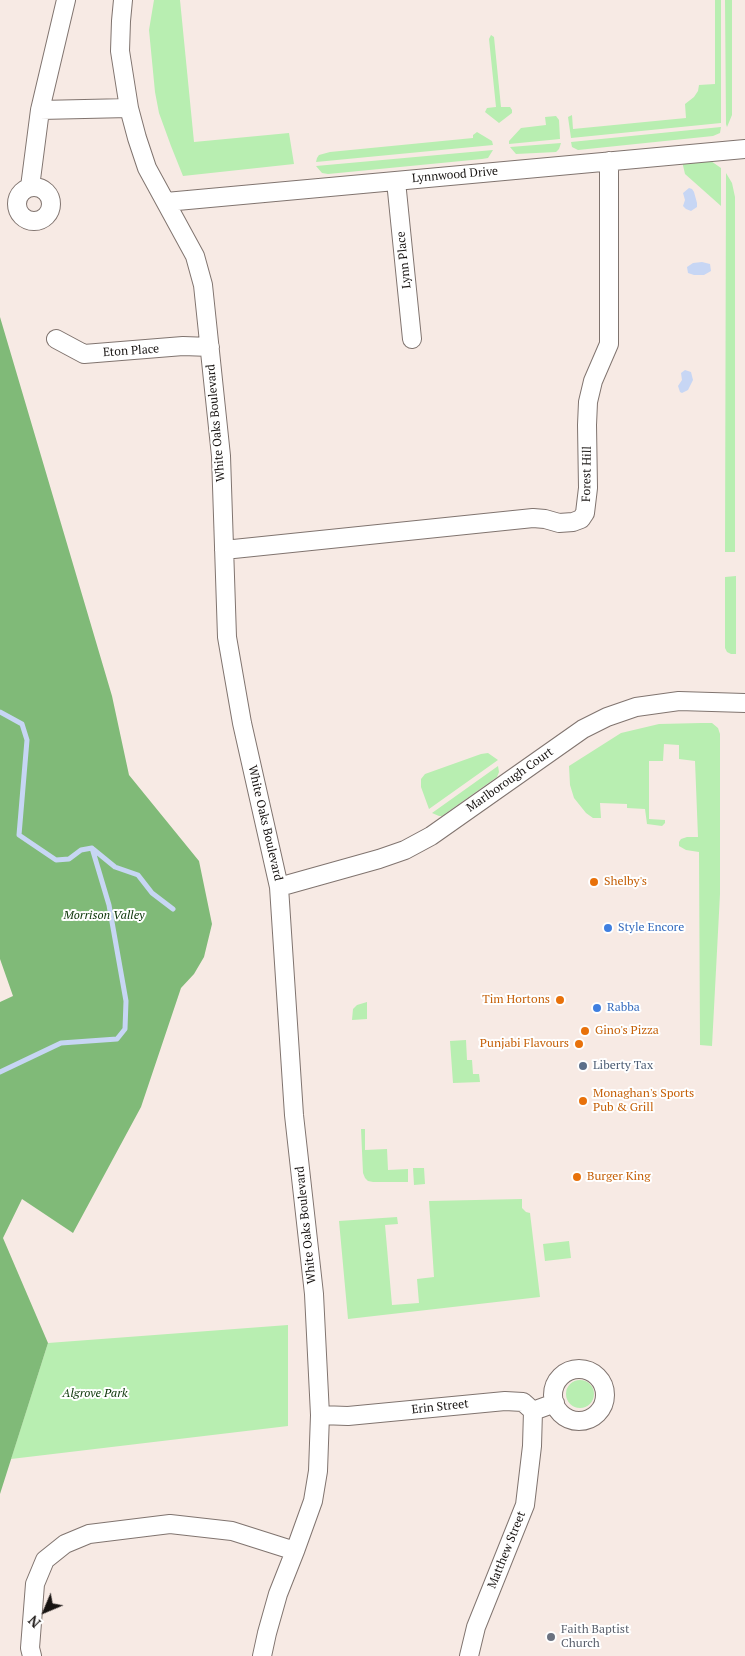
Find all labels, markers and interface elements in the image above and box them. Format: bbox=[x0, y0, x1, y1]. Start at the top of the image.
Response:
street label: Lynnwood Drive bbox=[411, 164, 499, 186]
street label: Lynn Place bbox=[394, 231, 414, 289]
street label: Eton Place bbox=[102, 342, 160, 360]
street label: White Oaks Boulevard bbox=[204, 363, 228, 483]
street label: Forest Hill bbox=[579, 446, 595, 502]
street label: Marlborough Court bbox=[464, 745, 556, 815]
street label: White Oaks Boulevard bbox=[245, 764, 285, 882]
place label: Shelby's bbox=[604, 875, 647, 889]
marker: Shelby's bbox=[588, 876, 600, 888]
park label: Morrison Valley bbox=[63, 909, 145, 923]
place label: Style Encore bbox=[618, 921, 684, 935]
marker: Style Encore bbox=[602, 922, 614, 934]
place label: Tim Hortons bbox=[482, 993, 550, 1007]
marker: Tim Hortons bbox=[554, 994, 566, 1006]
place label: Rabba bbox=[607, 1001, 640, 1015]
marker: Rabba bbox=[591, 1002, 603, 1014]
place label: Gino's Pizza bbox=[595, 1024, 659, 1038]
marker: Gino's Pizza bbox=[579, 1025, 591, 1037]
place label: Punjabi Flavours bbox=[480, 1037, 569, 1051]
marker: Punjabi Flavours bbox=[573, 1038, 585, 1050]
place label: Liberty Tax bbox=[593, 1059, 653, 1073]
marker: Liberty Tax bbox=[577, 1060, 589, 1072]
place label: Monaghan's Sports Pub & Grill bbox=[593, 1087, 694, 1115]
marker: Monaghan's Sports Pub & Grill bbox=[577, 1095, 589, 1107]
street label: White Oaks Boulevard bbox=[293, 1165, 319, 1285]
place label: Burger King bbox=[587, 1170, 651, 1184]
marker: Burger King bbox=[571, 1171, 583, 1183]
park label: Algrove Park bbox=[62, 1387, 128, 1401]
street label: Erin Street bbox=[411, 1397, 469, 1417]
street label: Matthew Street bbox=[485, 1509, 529, 1591]
north arrow bbox=[20, 1586, 70, 1636]
text: N bbox=[24, 1611, 45, 1632]
place label: Faith Baptist Church bbox=[561, 1623, 629, 1651]
marker: Faith Baptist Church bbox=[545, 1631, 557, 1643]

